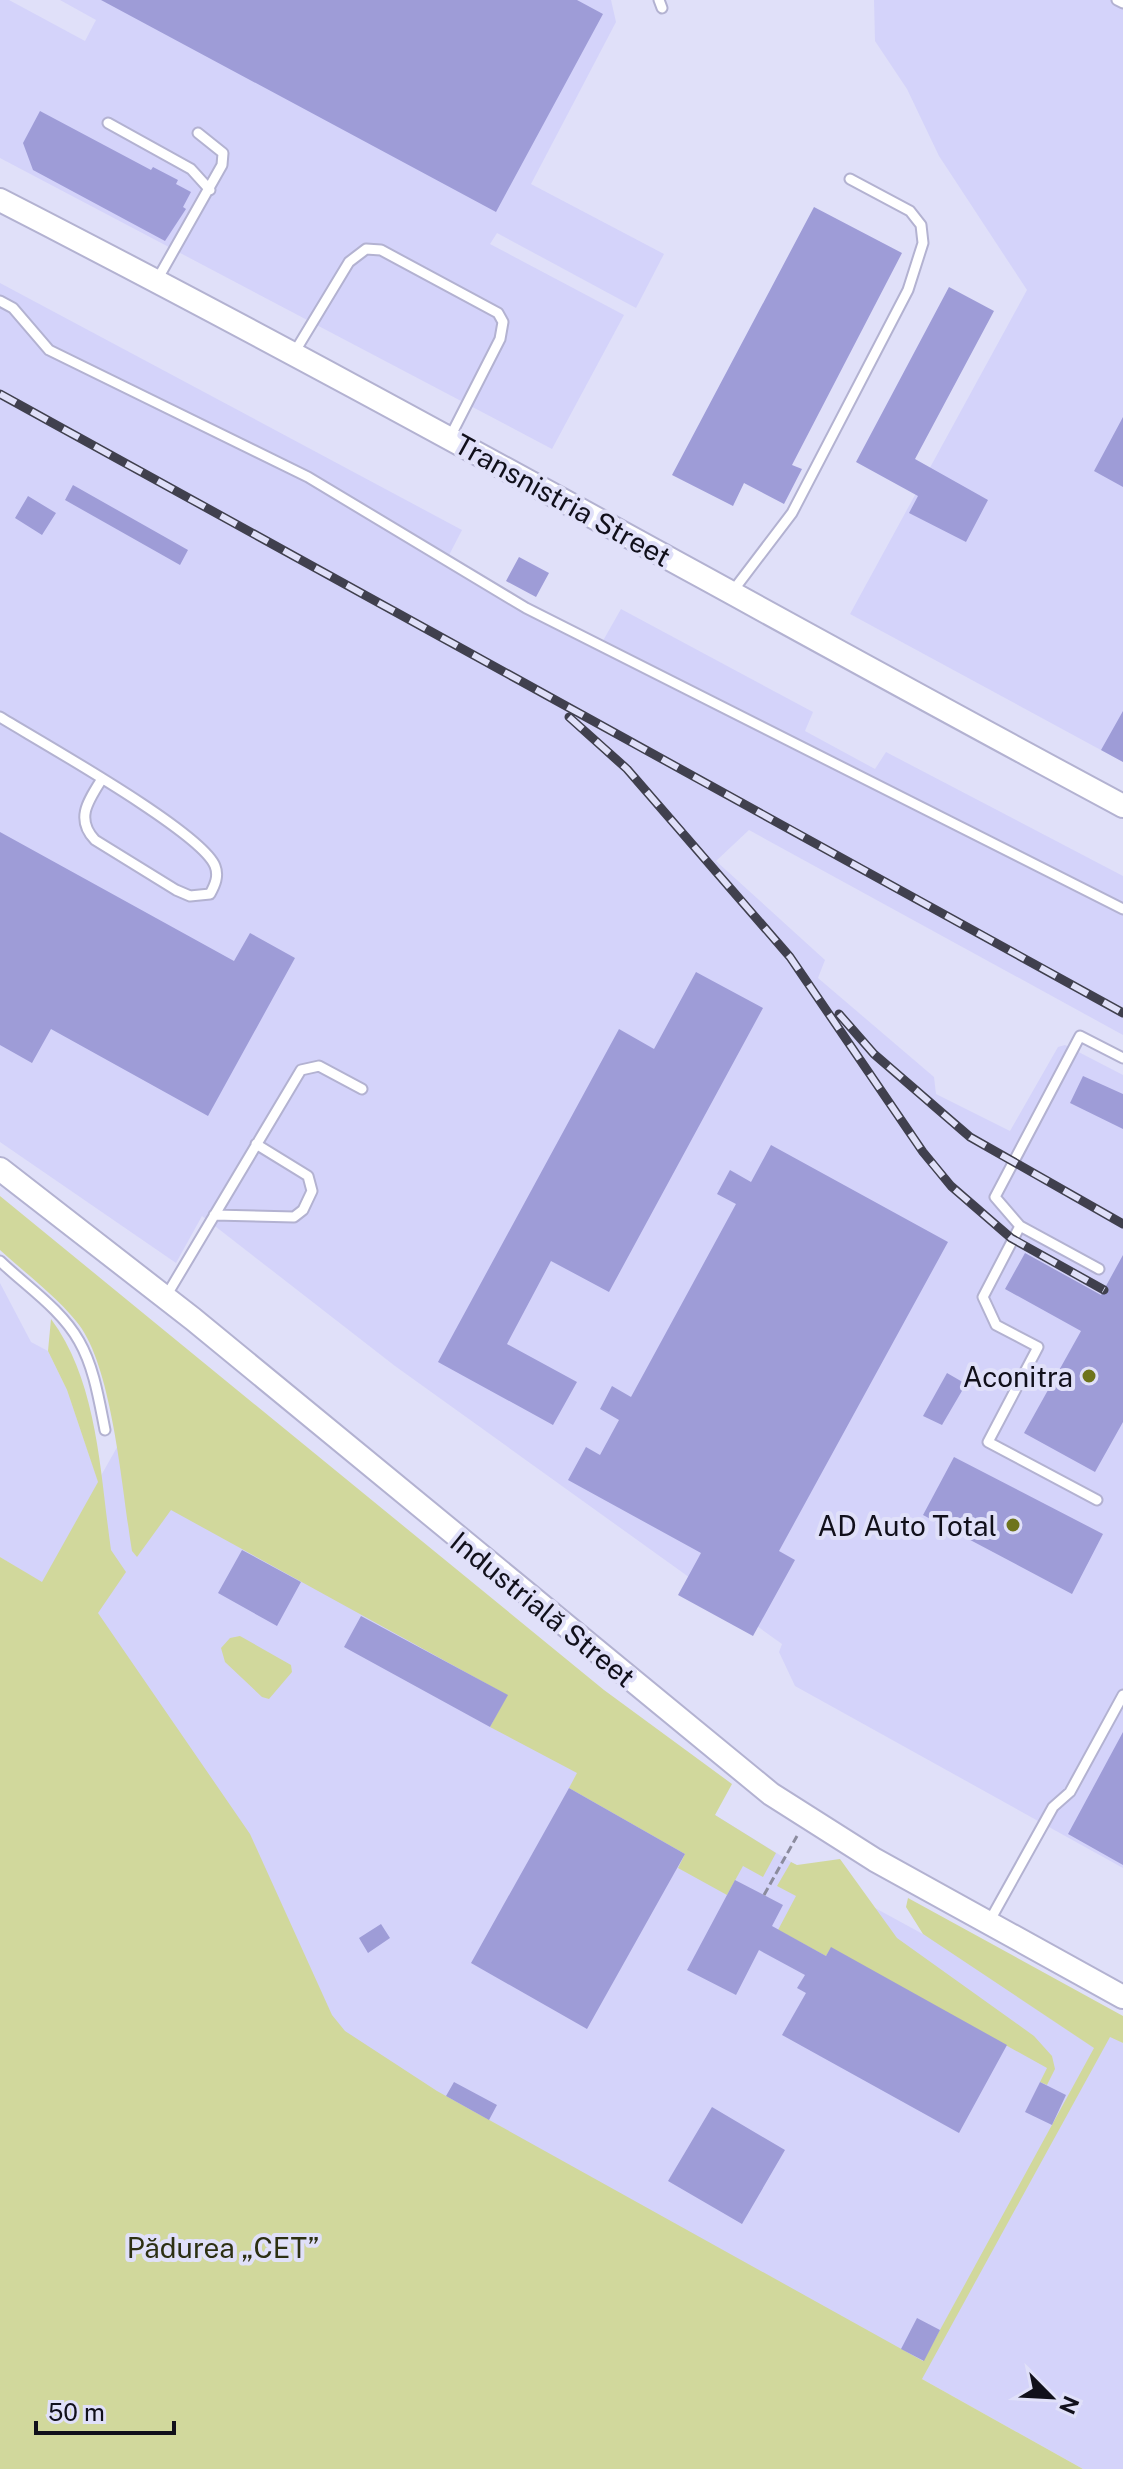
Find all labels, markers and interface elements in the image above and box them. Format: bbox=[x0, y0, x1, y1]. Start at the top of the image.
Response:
street label: Transnistria Street bbox=[449, 427, 677, 573]
place label: Aconitra bbox=[963, 1360, 1073, 1393]
marker: Aconitra bbox=[1080, 1367, 1098, 1385]
place label: AD Auto Total bbox=[817, 1509, 997, 1542]
marker: AD Auto Total bbox=[1004, 1516, 1022, 1534]
street label: Industrială Street bbox=[444, 1525, 642, 1693]
park label: Pădurea „CET” bbox=[127, 2231, 319, 2264]
north arrow bbox=[1011, 2357, 1091, 2437]
scale bar bbox=[36, 2385, 174, 2435]
text: N bbox=[1054, 2392, 1085, 2418]
text: 50 m bbox=[48, 2398, 105, 2426]

